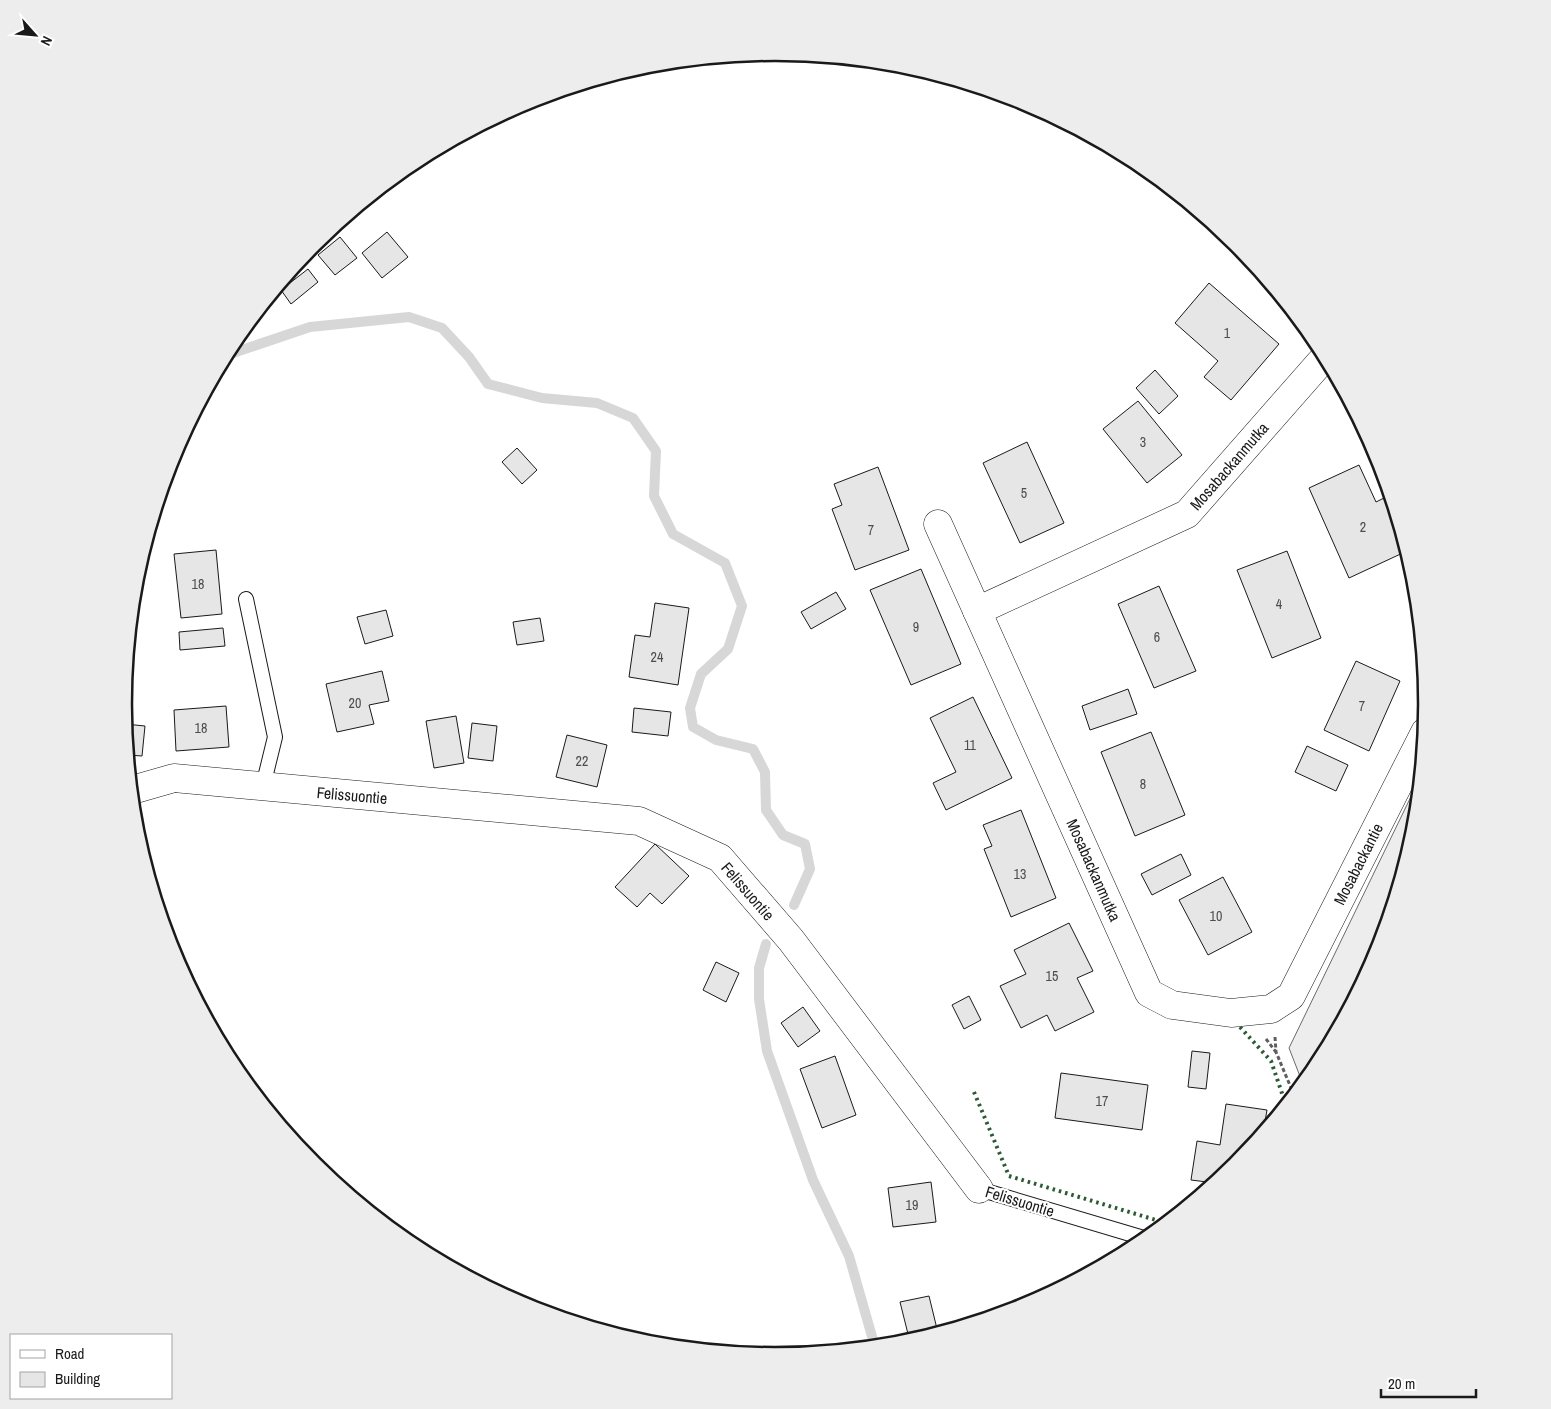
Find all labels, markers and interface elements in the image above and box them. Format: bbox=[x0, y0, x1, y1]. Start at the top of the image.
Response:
north arrow bbox=[10, 10, 60, 60]
text: N bbox=[37, 33, 56, 49]
house number: 1 bbox=[1224, 324, 1231, 342]
street label: Mosabackanmutka bbox=[1185, 417, 1274, 515]
house number: 3 bbox=[1140, 433, 1146, 451]
house number: 5 bbox=[1021, 484, 1027, 502]
house number: 2 bbox=[1360, 518, 1366, 536]
house number: 7 bbox=[868, 521, 874, 539]
house number: 18 bbox=[192, 575, 204, 593]
house number: 4 bbox=[1276, 595, 1283, 613]
house number: 9 bbox=[913, 618, 919, 636]
house number: 6 bbox=[1154, 628, 1160, 646]
house number: 24 bbox=[651, 648, 664, 666]
house number: 20 bbox=[349, 694, 361, 712]
house number: 7 bbox=[1359, 697, 1365, 715]
house number: 18 bbox=[195, 719, 207, 737]
house number: 11 bbox=[964, 736, 977, 754]
house number: 22 bbox=[576, 752, 588, 770]
house number: 8 bbox=[1140, 775, 1146, 793]
street label: Felissuontie bbox=[316, 781, 388, 809]
street label: Mosabackanmutka bbox=[1062, 815, 1127, 925]
street label: Mosabackantie bbox=[1328, 819, 1388, 909]
street label: Felissuontie bbox=[716, 857, 780, 925]
house number: 13 bbox=[1014, 865, 1026, 883]
house number: 10 bbox=[1210, 907, 1222, 925]
house number: 15 bbox=[1046, 967, 1058, 985]
house number: 17 bbox=[1096, 1092, 1108, 1110]
street label: Felissuontie bbox=[983, 1180, 1057, 1222]
house number: 19 bbox=[906, 1196, 918, 1214]
legend bbox=[10, 1334, 172, 1399]
text: Road bbox=[55, 1343, 84, 1364]
scale bar bbox=[1381, 1366, 1476, 1398]
text: Building bbox=[55, 1368, 100, 1389]
text: 20 m bbox=[1388, 1373, 1415, 1394]

